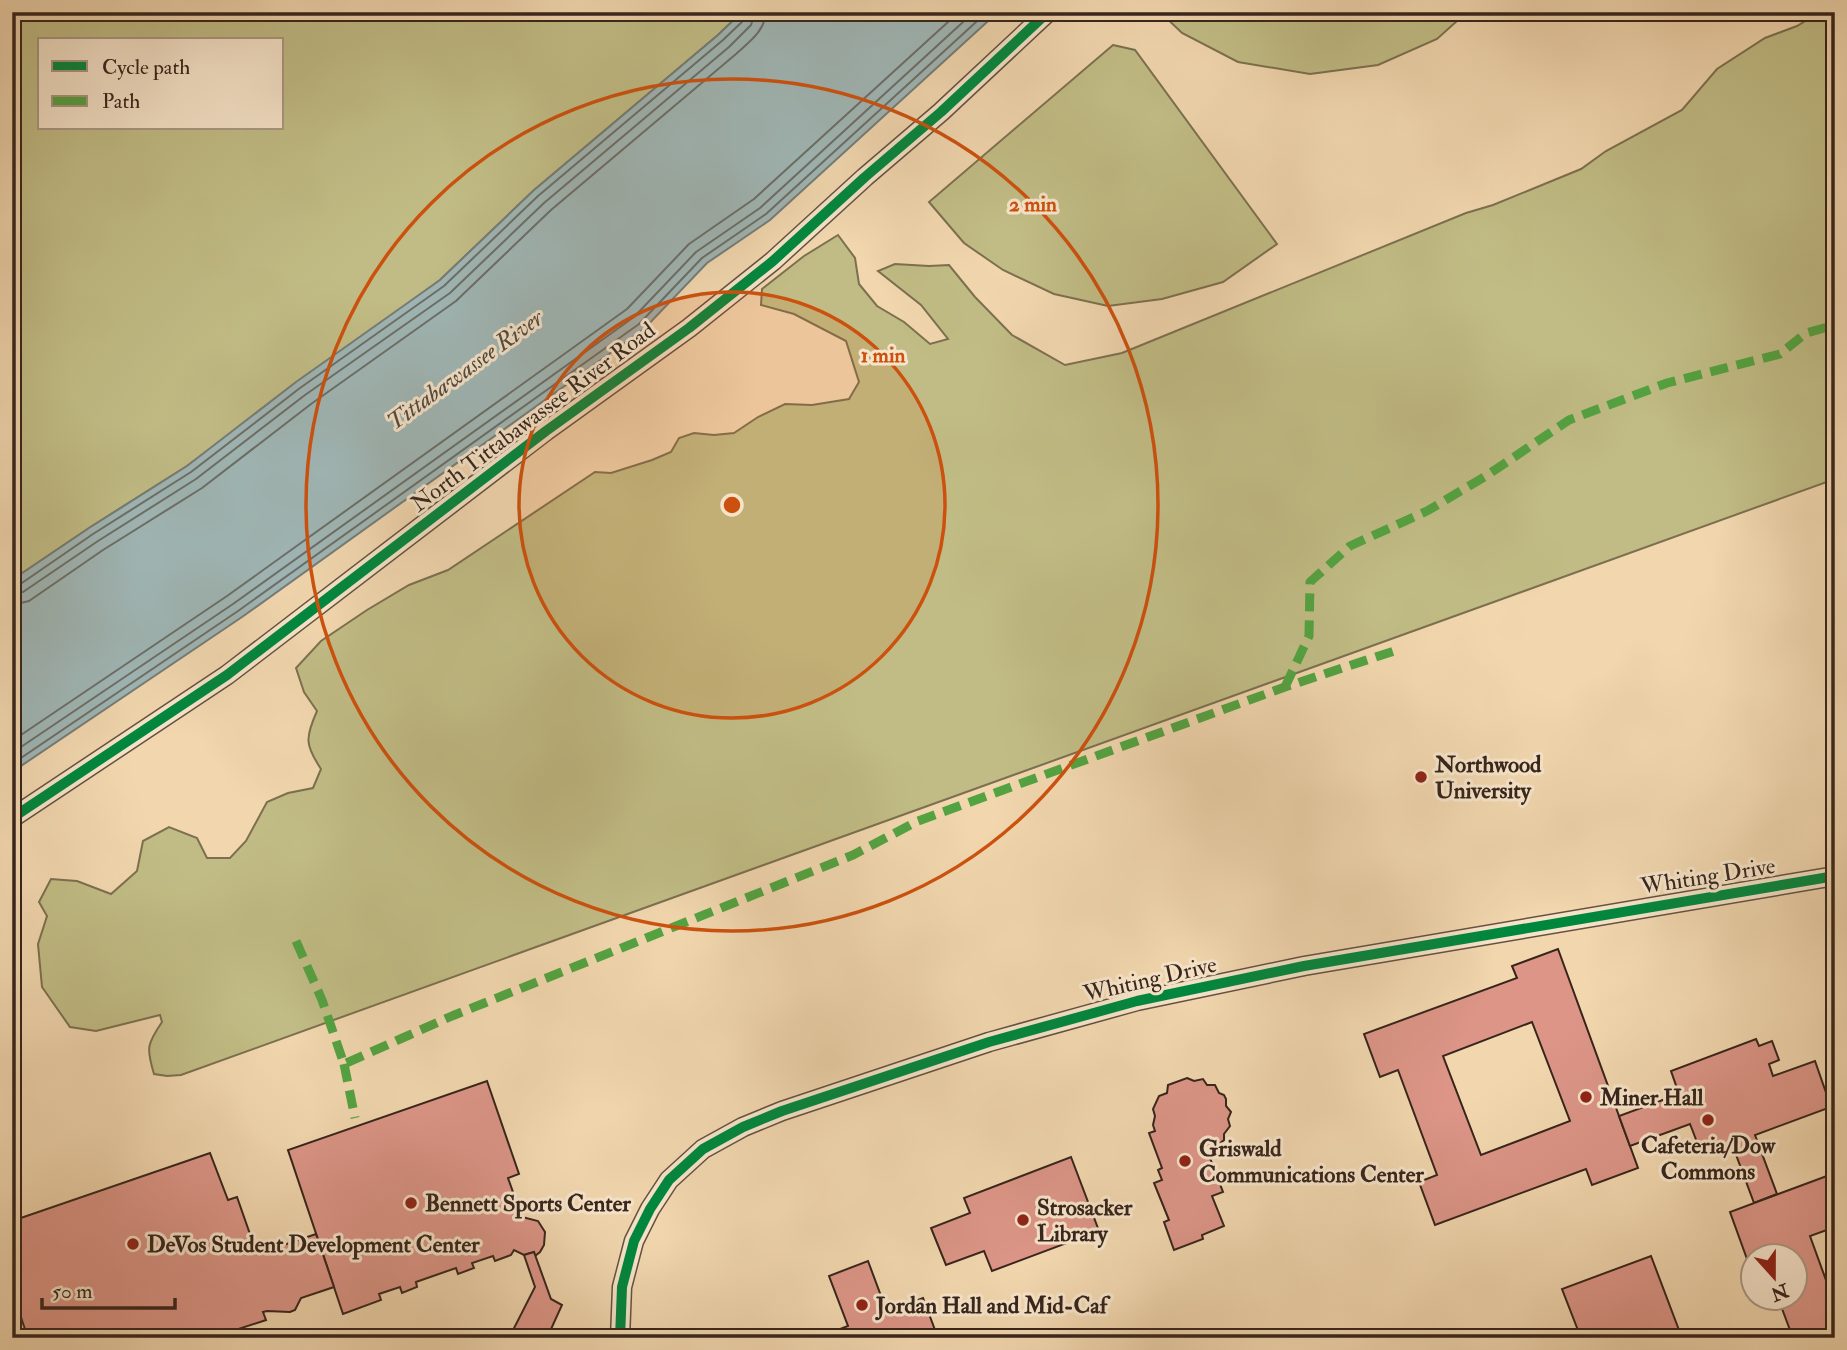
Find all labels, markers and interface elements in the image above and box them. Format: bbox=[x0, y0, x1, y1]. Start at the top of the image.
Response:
legend bbox=[38, 38, 284, 130]
text: Cycle path bbox=[102, 54, 190, 81]
text: Path bbox=[102, 88, 140, 115]
text: 2 min bbox=[1009, 191, 1057, 218]
water label: Tittabawassee River bbox=[381, 302, 550, 437]
street label: North Tittabawassee River Road bbox=[405, 316, 661, 518]
text: 1 min bbox=[861, 342, 905, 369]
centre of rings bbox=[720, 493, 744, 517]
place label: Northwood University bbox=[1434, 750, 1542, 806]
marker: Northwood University bbox=[1413, 769, 1429, 785]
street label: Whiting Drive bbox=[1638, 851, 1778, 901]
street label: Whiting Drive bbox=[1080, 949, 1220, 1009]
place label: Miner Hall bbox=[1599, 1083, 1704, 1112]
marker: Miner Hall bbox=[1578, 1089, 1594, 1105]
marker: Cafeteria/Dow Commons bbox=[1700, 1112, 1716, 1128]
place label: Cafeteria/Dow Commons bbox=[1641, 1131, 1776, 1186]
place label: Griswald Communications Center bbox=[1199, 1134, 1424, 1189]
marker: Griswald Communications Center bbox=[1177, 1153, 1193, 1169]
place label: Bennett Sports Center bbox=[425, 1189, 631, 1219]
place label: Strosacker Library bbox=[1037, 1193, 1133, 1249]
marker: Bennett Sports Center bbox=[403, 1195, 419, 1211]
marker: Strosacker Library bbox=[1015, 1212, 1031, 1228]
place label: DeVos Student Development Center bbox=[147, 1230, 480, 1260]
marker: DeVos Student Development Center bbox=[125, 1236, 141, 1252]
north arrow bbox=[1738, 1242, 1808, 1312]
scale bar bbox=[42, 1266, 175, 1310]
text: N bbox=[1767, 1277, 1793, 1307]
text: 50 m bbox=[52, 1278, 93, 1305]
place label: Jordan Hall and Mid-Caf bbox=[875, 1291, 1111, 1321]
marker: Jordan Hall and Mid-Caf bbox=[854, 1297, 870, 1313]

